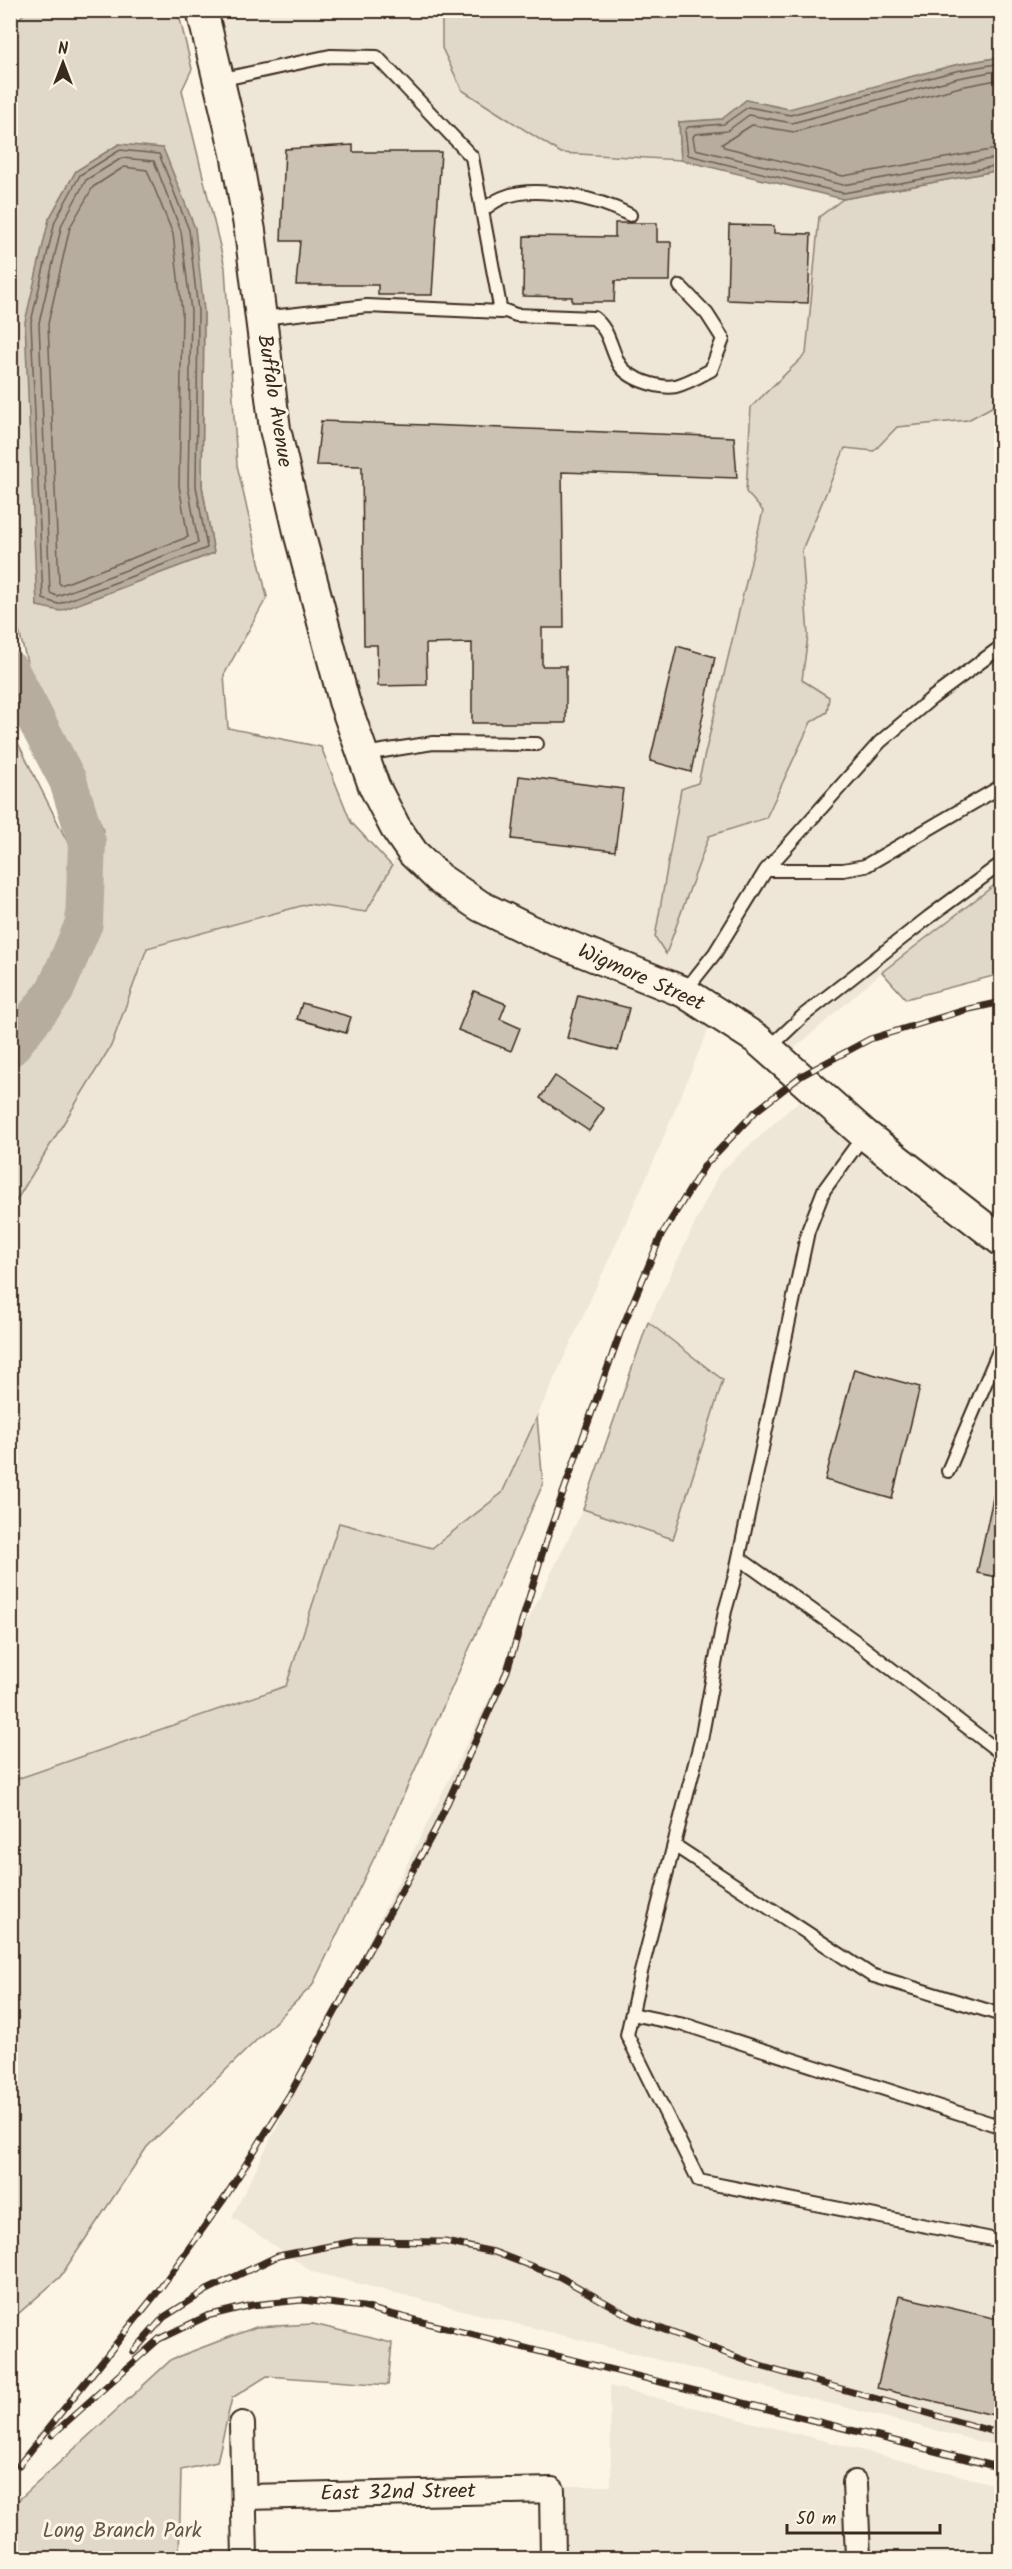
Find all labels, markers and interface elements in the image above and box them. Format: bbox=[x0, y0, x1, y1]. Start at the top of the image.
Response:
north arrow bbox=[33, 33, 93, 93]
text: N bbox=[58, 37, 68, 62]
street label: Buffalo Avenue bbox=[247, 332, 301, 470]
street label: Wigmore Street bbox=[572, 935, 710, 1021]
street label: East 32nd Street bbox=[320, 2475, 477, 2511]
scale bar bbox=[787, 2497, 940, 2535]
text: 50 m bbox=[796, 2505, 836, 2534]
park label: Long Branch Park bbox=[42, 2515, 202, 2548]

